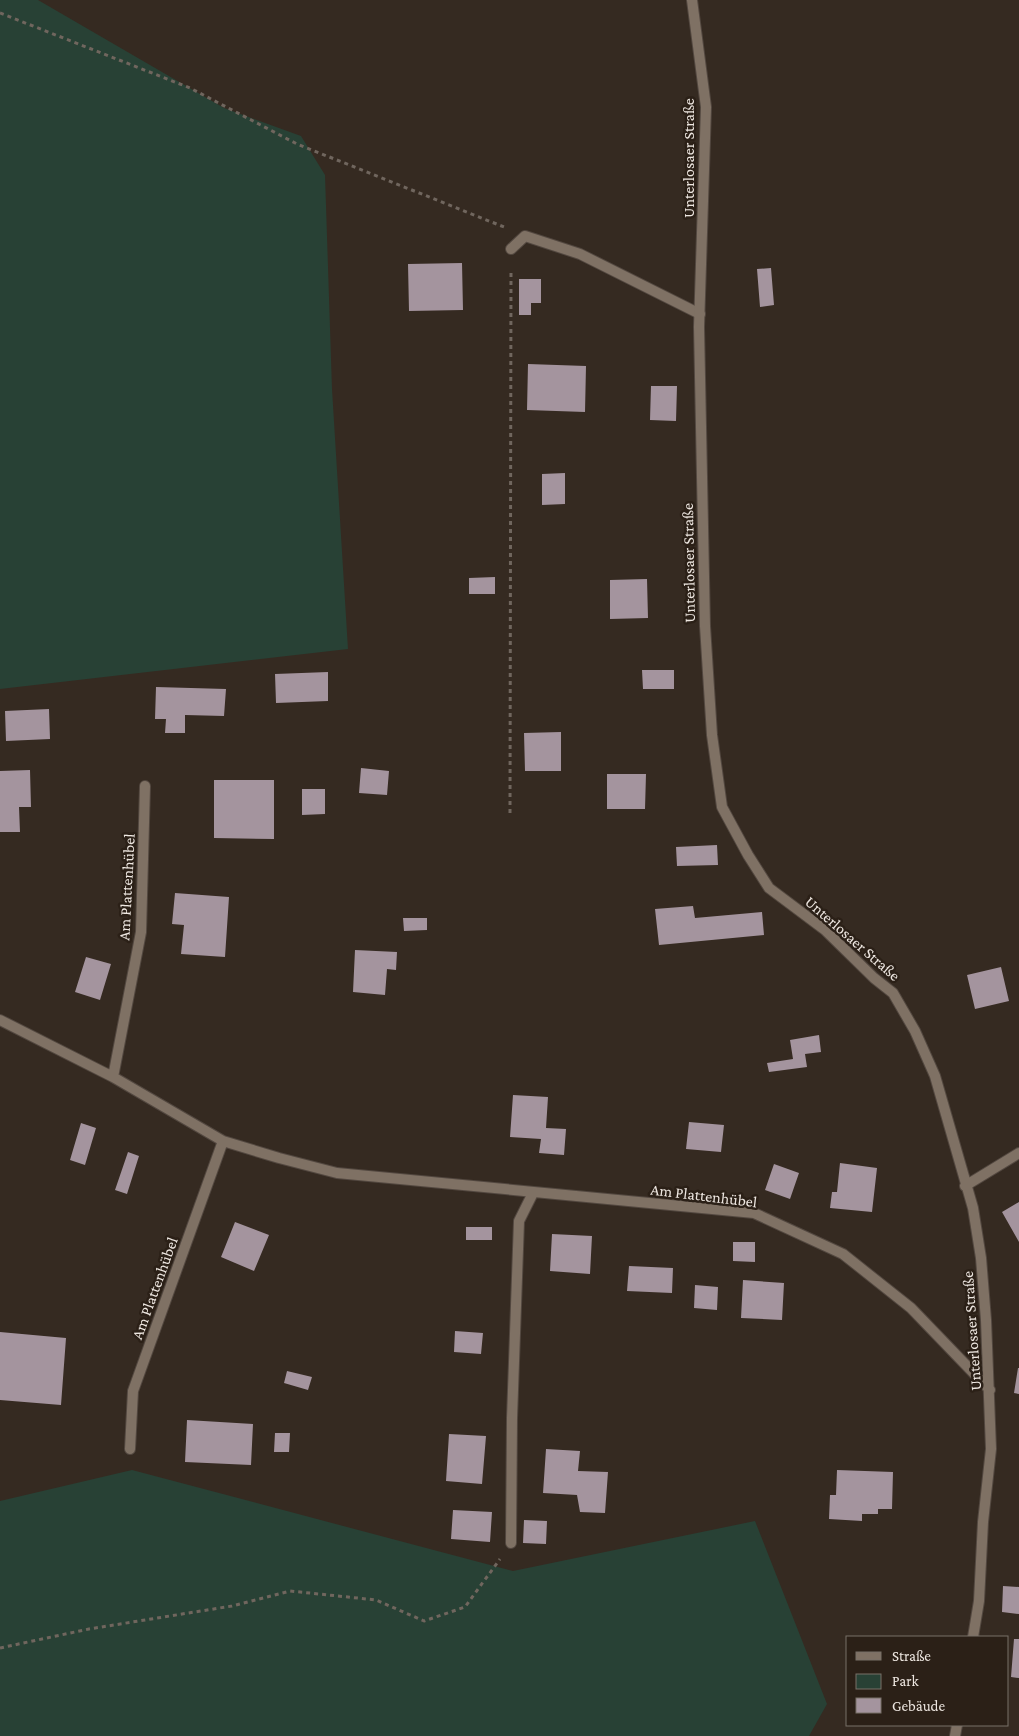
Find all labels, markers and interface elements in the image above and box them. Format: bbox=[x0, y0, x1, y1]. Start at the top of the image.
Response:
street label: Unterlosaer Straße bbox=[680, 98, 697, 218]
street label: Unterlosaer Straße bbox=[679, 503, 698, 623]
street label: Am Plattenhübel bbox=[115, 833, 138, 941]
street label: Unterlosaer Straße bbox=[802, 893, 903, 984]
street label: Am Plattenhübel bbox=[650, 1181, 758, 1210]
street label: Am Plattenhübel bbox=[128, 1235, 181, 1341]
street label: Unterlosaer Straße bbox=[959, 1271, 984, 1391]
legend bbox=[846, 1636, 1009, 1726]
text: Straße bbox=[892, 1648, 931, 1664]
text: Park bbox=[892, 1673, 919, 1689]
text: Gebäude bbox=[892, 1698, 946, 1714]

